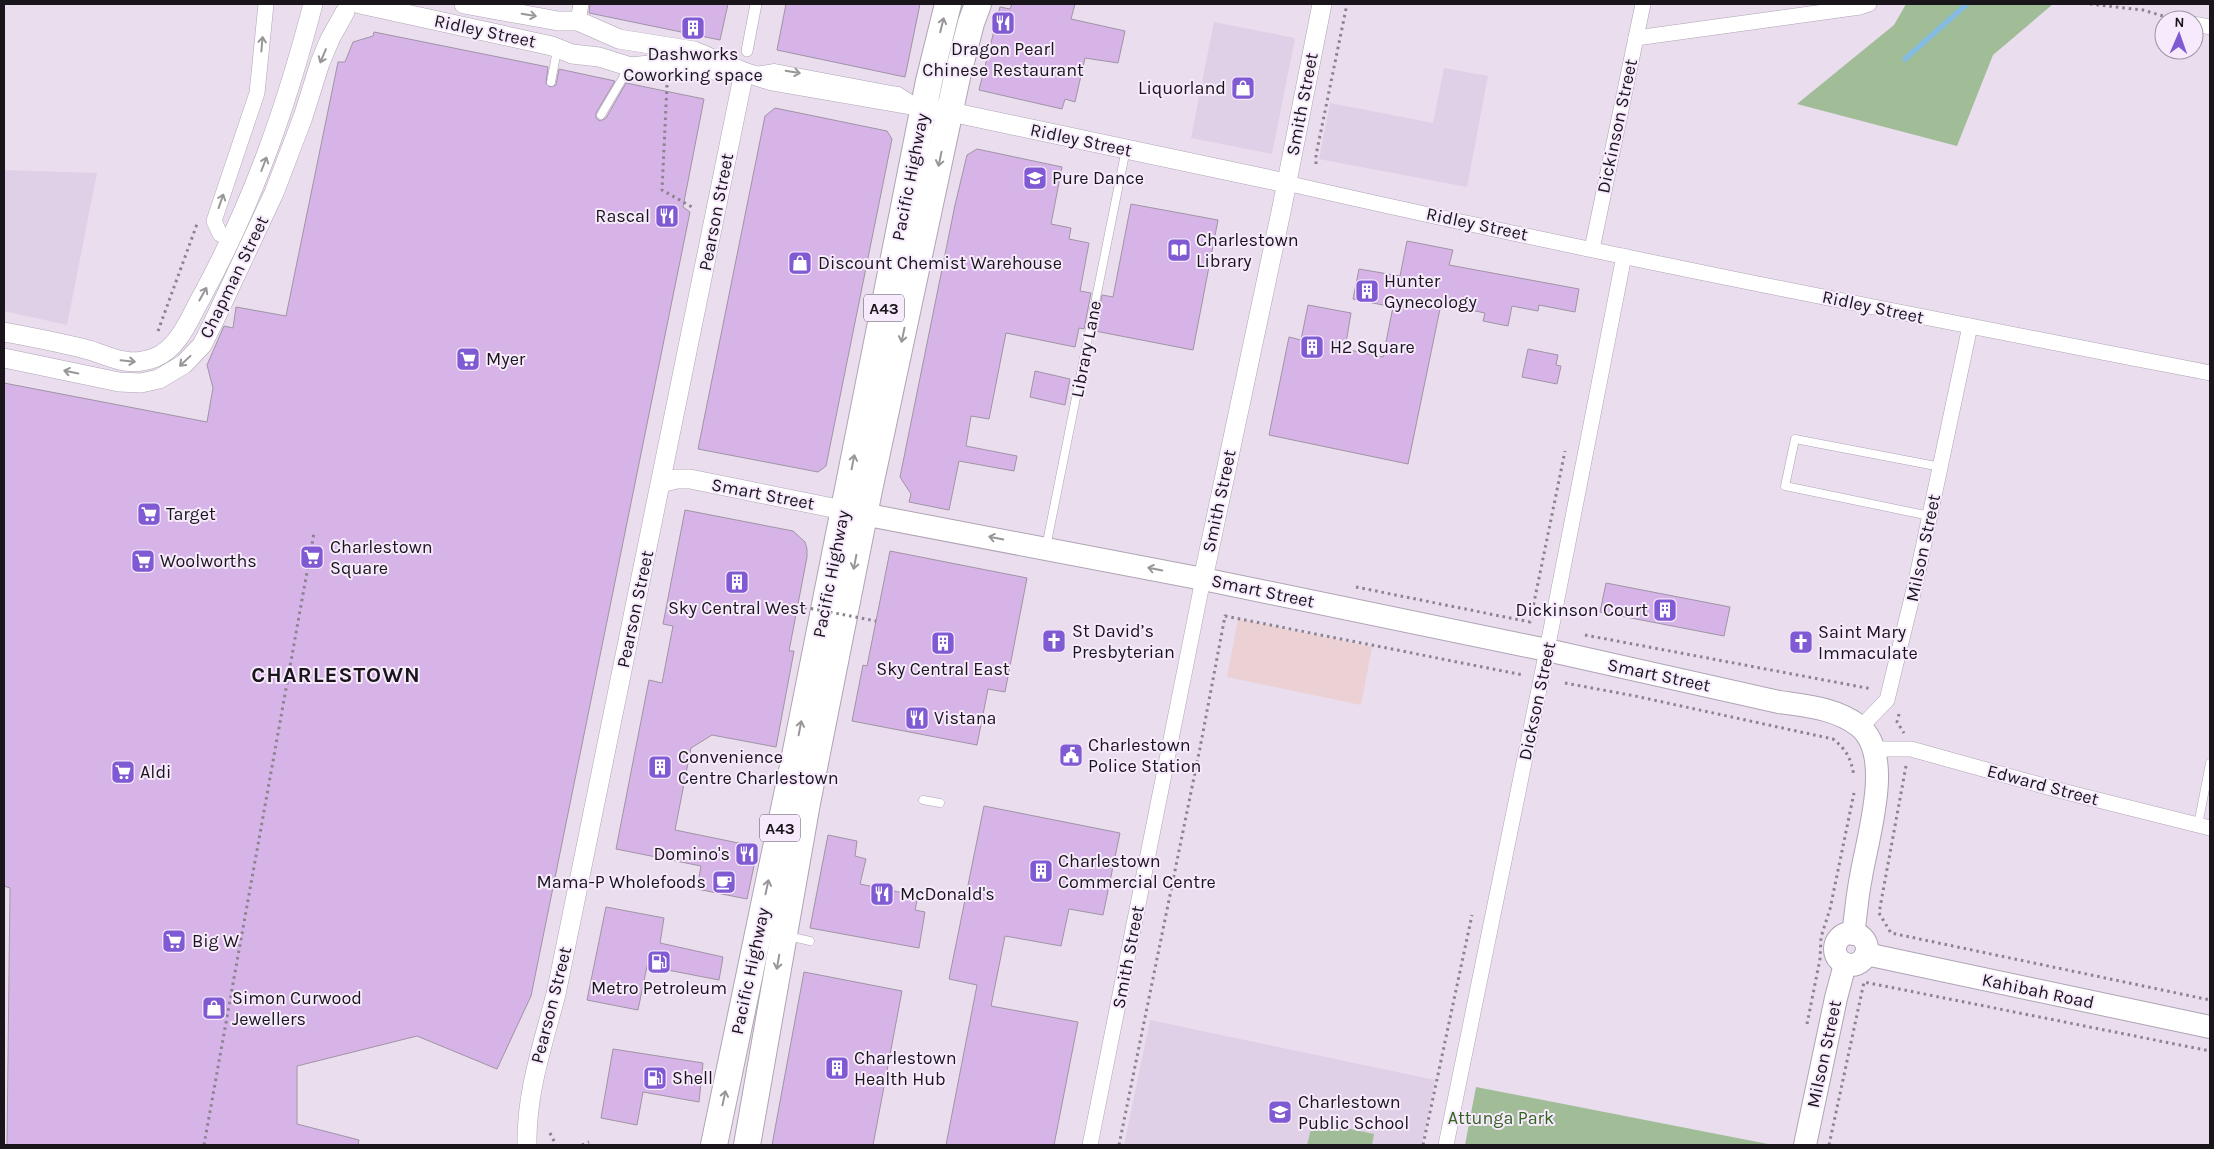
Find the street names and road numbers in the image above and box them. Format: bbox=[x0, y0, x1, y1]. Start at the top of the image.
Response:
street label: Ridley Street bbox=[432, 9, 538, 53]
street label: Smith Street bbox=[1281, 50, 1323, 157]
street label: Dickinson Street bbox=[1592, 57, 1642, 195]
street label: Pacific Highway bbox=[887, 111, 933, 243]
street label: Ridley Street bbox=[1028, 118, 1134, 162]
street label: Pearson Street bbox=[694, 151, 738, 273]
street label: Ridley Street bbox=[1424, 202, 1530, 246]
street label: Chapman Street bbox=[195, 212, 273, 342]
street label: Ridley Street bbox=[1820, 285, 1926, 329]
road number: A43 bbox=[864, 294, 904, 322]
street label: Library Lane bbox=[1066, 299, 1106, 399]
street label: Smith Street bbox=[1197, 447, 1241, 554]
street label: Smart Street bbox=[710, 473, 817, 515]
street label: Milson Street bbox=[1901, 492, 1945, 604]
street label: Pacific Highway bbox=[808, 508, 854, 640]
street label: Pearson Street bbox=[612, 548, 658, 670]
street label: Smart Street bbox=[1210, 569, 1317, 613]
street label: Dickson Street bbox=[1514, 640, 1560, 762]
street label: Smart Street bbox=[1606, 653, 1713, 697]
street label: Edward Street bbox=[1985, 760, 2101, 811]
road number: A43 bbox=[760, 814, 800, 841]
street label: Smith Street bbox=[1107, 903, 1149, 1010]
street label: Pacific Highway bbox=[726, 905, 774, 1037]
street label: Pearson Street bbox=[526, 944, 576, 1066]
street label: Kahibah Road bbox=[1980, 968, 2096, 1014]
street label: Milson Street bbox=[1802, 998, 1846, 1110]

